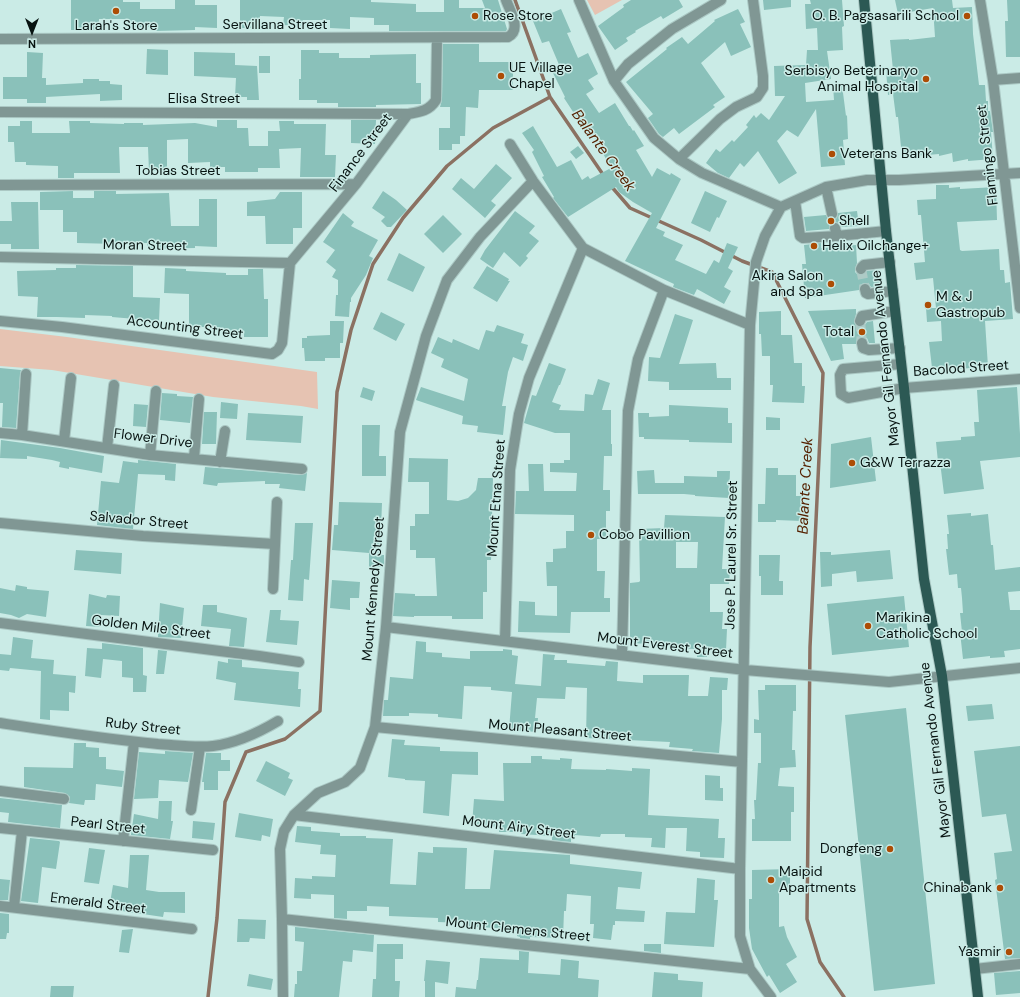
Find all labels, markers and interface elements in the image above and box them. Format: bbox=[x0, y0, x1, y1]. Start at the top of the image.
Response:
marker: Larah's Store bbox=[111, 6, 121, 16]
place label: Rose Store bbox=[483, 8, 552, 24]
place label: O. B. Pagsasarili School bbox=[812, 8, 959, 24]
marker: Rose Store bbox=[470, 11, 480, 21]
marker: O. B. Pagsasarili School bbox=[962, 11, 972, 21]
north arrow bbox=[12, 12, 52, 52]
street label: Servillana Street bbox=[223, 17, 327, 33]
place label: Larah's Store bbox=[75, 18, 157, 34]
text: N bbox=[28, 37, 36, 51]
place label: UE Village Chapel bbox=[509, 60, 572, 92]
place label: Serbisyo Beterinaryo Animal Hospital bbox=[785, 63, 918, 96]
marker: UE Village Chapel bbox=[496, 71, 506, 81]
marker: Serbisyo Beterinaryo Animal Hospital bbox=[921, 74, 931, 84]
street label: Elisa Street bbox=[168, 91, 240, 107]
street label: Flamingo Street bbox=[973, 104, 1003, 206]
water label: Balante Creek bbox=[567, 107, 639, 195]
street label: Finance Street bbox=[326, 110, 396, 196]
place label: Veterans Bank bbox=[840, 146, 932, 162]
marker: Veterans Bank bbox=[827, 149, 837, 159]
street label: Tobias Street bbox=[135, 163, 221, 179]
place label: Shell bbox=[839, 213, 869, 229]
marker: Shell bbox=[826, 216, 836, 226]
street label: Moran Street bbox=[103, 237, 187, 255]
place label: Helix Oilchange+ bbox=[822, 238, 929, 254]
marker: Helix Oilchange+ bbox=[809, 241, 819, 251]
place label: Akira Salon and Spa bbox=[752, 268, 823, 300]
street label: Mayor Gil Fernando Avenue bbox=[868, 269, 904, 447]
marker: Akira Salon and Spa bbox=[826, 279, 836, 289]
place label: M & J Gastropub bbox=[936, 289, 1005, 322]
marker: M & J Gastropub bbox=[923, 300, 933, 310]
street label: Accounting Street bbox=[126, 313, 244, 343]
place label: Total bbox=[823, 324, 854, 340]
marker: Total bbox=[857, 327, 867, 337]
street label: Bacolod Street bbox=[913, 357, 1009, 381]
street label: Flower Drive bbox=[113, 426, 193, 452]
water label: Balante Creek bbox=[794, 437, 818, 535]
street label: Mount Etna Street bbox=[485, 439, 509, 557]
place label: G&W Terrazza bbox=[860, 455, 951, 471]
marker: G&W Terrazza bbox=[847, 458, 857, 468]
street label: Jose P. Laurel Sr. Street bbox=[722, 480, 742, 630]
street label: Salvador Street bbox=[89, 508, 189, 534]
street label: Mount Kennedy Street bbox=[359, 516, 389, 662]
place label: Cobo Pavillion bbox=[599, 527, 690, 543]
marker: Cobo Pavillion bbox=[586, 530, 596, 540]
place label: Marikina Catholic School bbox=[876, 610, 977, 642]
street label: Golden Mile Street bbox=[90, 612, 212, 644]
marker: Marikina Catholic School bbox=[863, 621, 873, 631]
street label: Mount Everest Street bbox=[596, 629, 734, 663]
street label: Mayor Gil Fernando Avenue bbox=[917, 661, 955, 839]
street label: Ruby Street bbox=[104, 715, 182, 739]
street label: Mount Pleasant Street bbox=[488, 716, 632, 746]
street label: Mount Airy Street bbox=[461, 813, 577, 843]
street label: Pearl Street bbox=[70, 814, 146, 838]
place label: Dongfeng bbox=[820, 841, 882, 857]
marker: Dongfeng bbox=[885, 844, 895, 854]
place label: Maipid Apartments bbox=[779, 864, 856, 896]
marker: Maipid Apartments bbox=[766, 875, 776, 885]
place label: Chinabank bbox=[923, 880, 992, 896]
marker: Chinabank bbox=[995, 883, 1005, 893]
street label: Emerald Street bbox=[49, 890, 147, 918]
street label: Mount Clemens Street bbox=[445, 914, 591, 946]
place label: Yasmir bbox=[958, 944, 1001, 960]
marker: Yasmir bbox=[1004, 947, 1014, 957]

